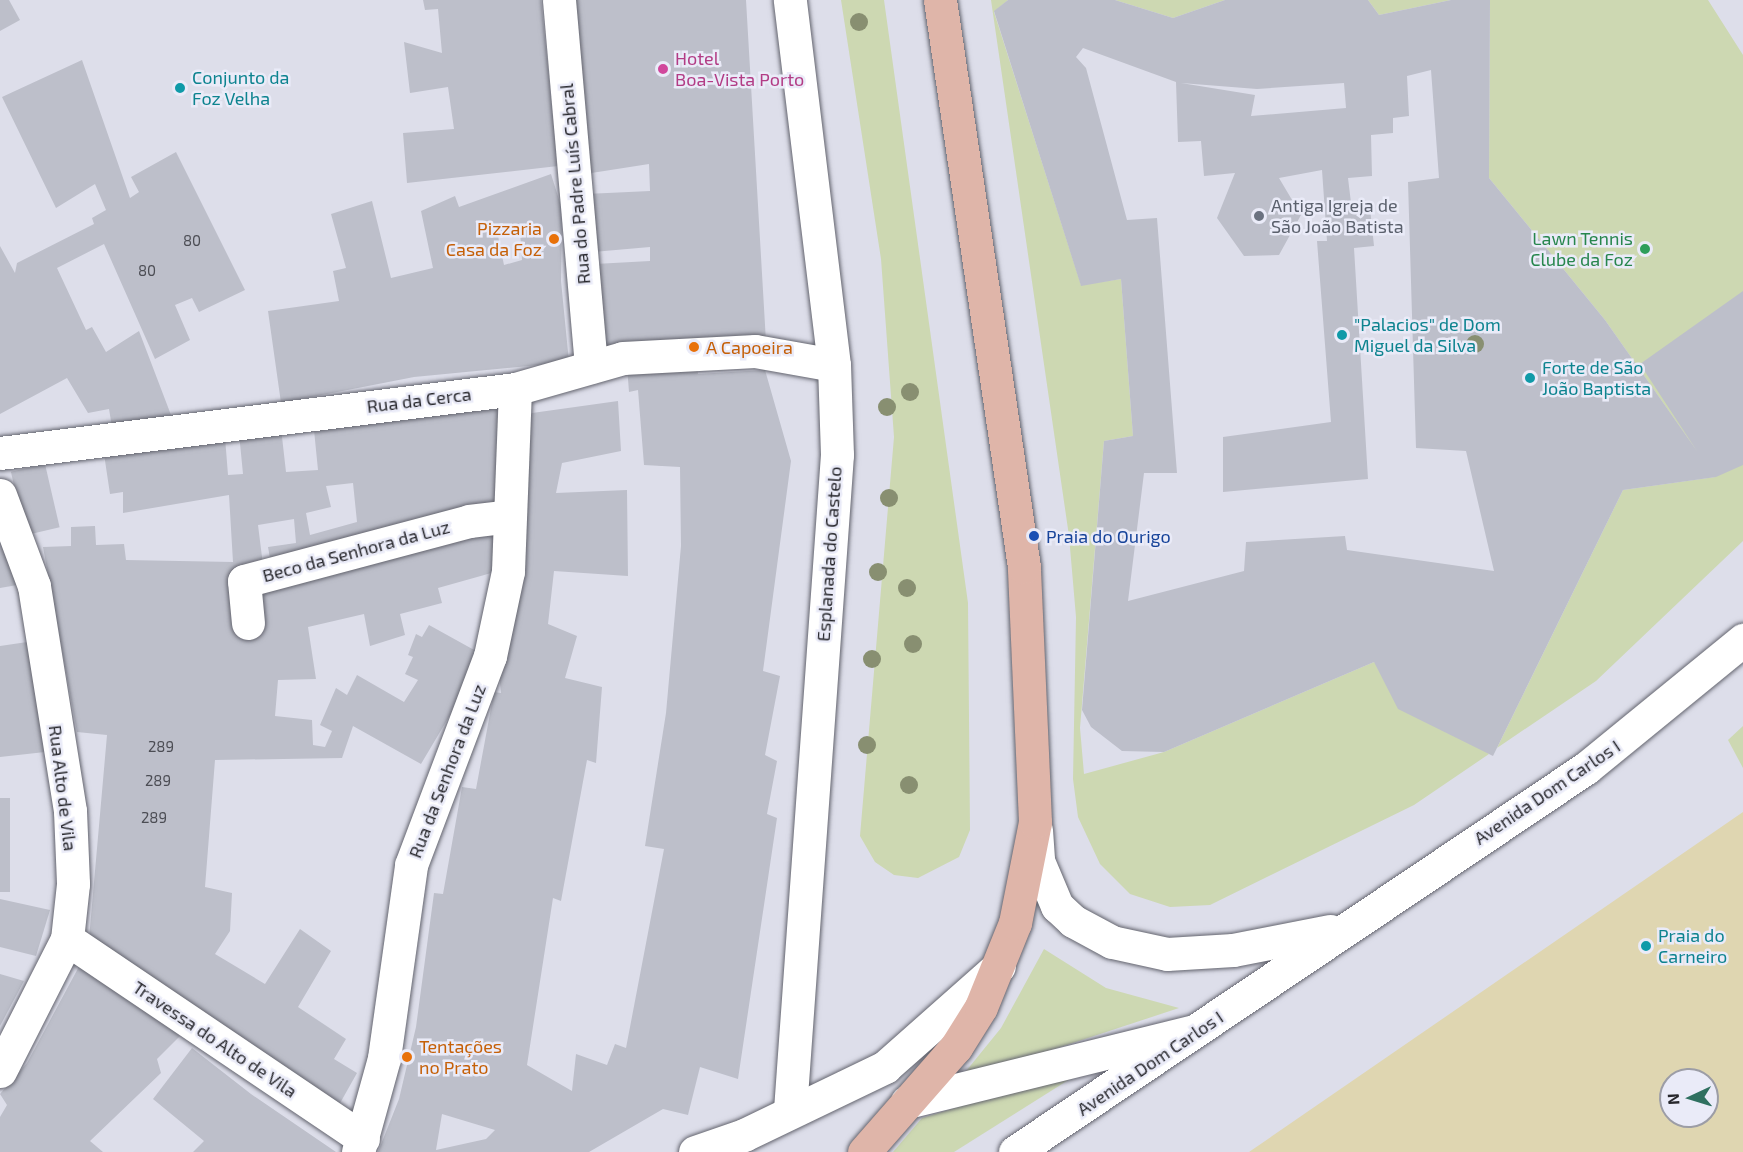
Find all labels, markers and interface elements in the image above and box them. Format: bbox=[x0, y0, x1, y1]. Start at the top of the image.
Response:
place label: Hotel Boa-Vista Porto bbox=[675, 48, 804, 90]
marker: Hotel Boa-Vista Porto bbox=[656, 62, 670, 76]
place label: Conjunto da Foz Velha bbox=[192, 67, 289, 110]
marker: Conjunto da Foz Velha bbox=[173, 81, 187, 95]
street label: Rua do Padre Luís Cabral bbox=[555, 83, 595, 285]
place label: Antiga Igreja de São João Batista bbox=[1271, 195, 1404, 238]
marker: Antiga Igreja de São João Batista bbox=[1252, 209, 1266, 223]
place label: Pizzaria Casa da Foz bbox=[446, 218, 542, 260]
place label: Lawn Tennis Clube da Foz bbox=[1530, 228, 1633, 270]
house number: 80 bbox=[183, 232, 201, 250]
marker: Pizzaria Casa da Foz bbox=[547, 232, 561, 246]
marker: Lawn Tennis Clube da Foz bbox=[1638, 242, 1652, 256]
house number: 80 bbox=[138, 262, 156, 280]
place label: "Palacios" de Dom Miguel da Silva bbox=[1354, 314, 1501, 356]
marker: "Palacios" de Dom Miguel da Silva bbox=[1335, 328, 1349, 342]
place label: A Capoeira bbox=[706, 336, 793, 358]
marker: A Capoeira bbox=[687, 340, 701, 354]
place label: Forte de São João Baptista bbox=[1542, 357, 1651, 400]
marker: Forte de São João Baptista bbox=[1523, 371, 1537, 385]
street label: Rua da Cerca bbox=[366, 383, 472, 417]
street label: Esplanada do Castelo bbox=[812, 466, 846, 642]
street label: Beco da Senhora da Luz bbox=[260, 516, 452, 586]
place label: Praia do Ourigo bbox=[1046, 525, 1171, 547]
marker: Praia do Ourigo bbox=[1027, 529, 1041, 543]
street label: Rua da Senhora da Luz bbox=[404, 681, 490, 861]
street label: Rua Alto de Vila bbox=[45, 723, 81, 853]
street label: Avenida Dom Carlos I bbox=[1470, 735, 1624, 849]
house number: 289 bbox=[148, 738, 174, 756]
house number: 289 bbox=[145, 772, 171, 790]
house number: 289 bbox=[141, 809, 167, 827]
place label: Praia do Carneiro bbox=[1658, 925, 1727, 968]
marker: Praia do Carneiro bbox=[1639, 939, 1653, 953]
street label: Travessa do Alto de Vila bbox=[129, 976, 301, 1102]
street label: Avenida Dom Carlos I bbox=[1073, 1006, 1227, 1120]
place label: Tentações no Prato bbox=[419, 1036, 502, 1078]
marker: Tentações no Prato bbox=[400, 1050, 414, 1064]
north arrow bbox=[1659, 1068, 1719, 1128]
text: N bbox=[1663, 1093, 1682, 1106]

